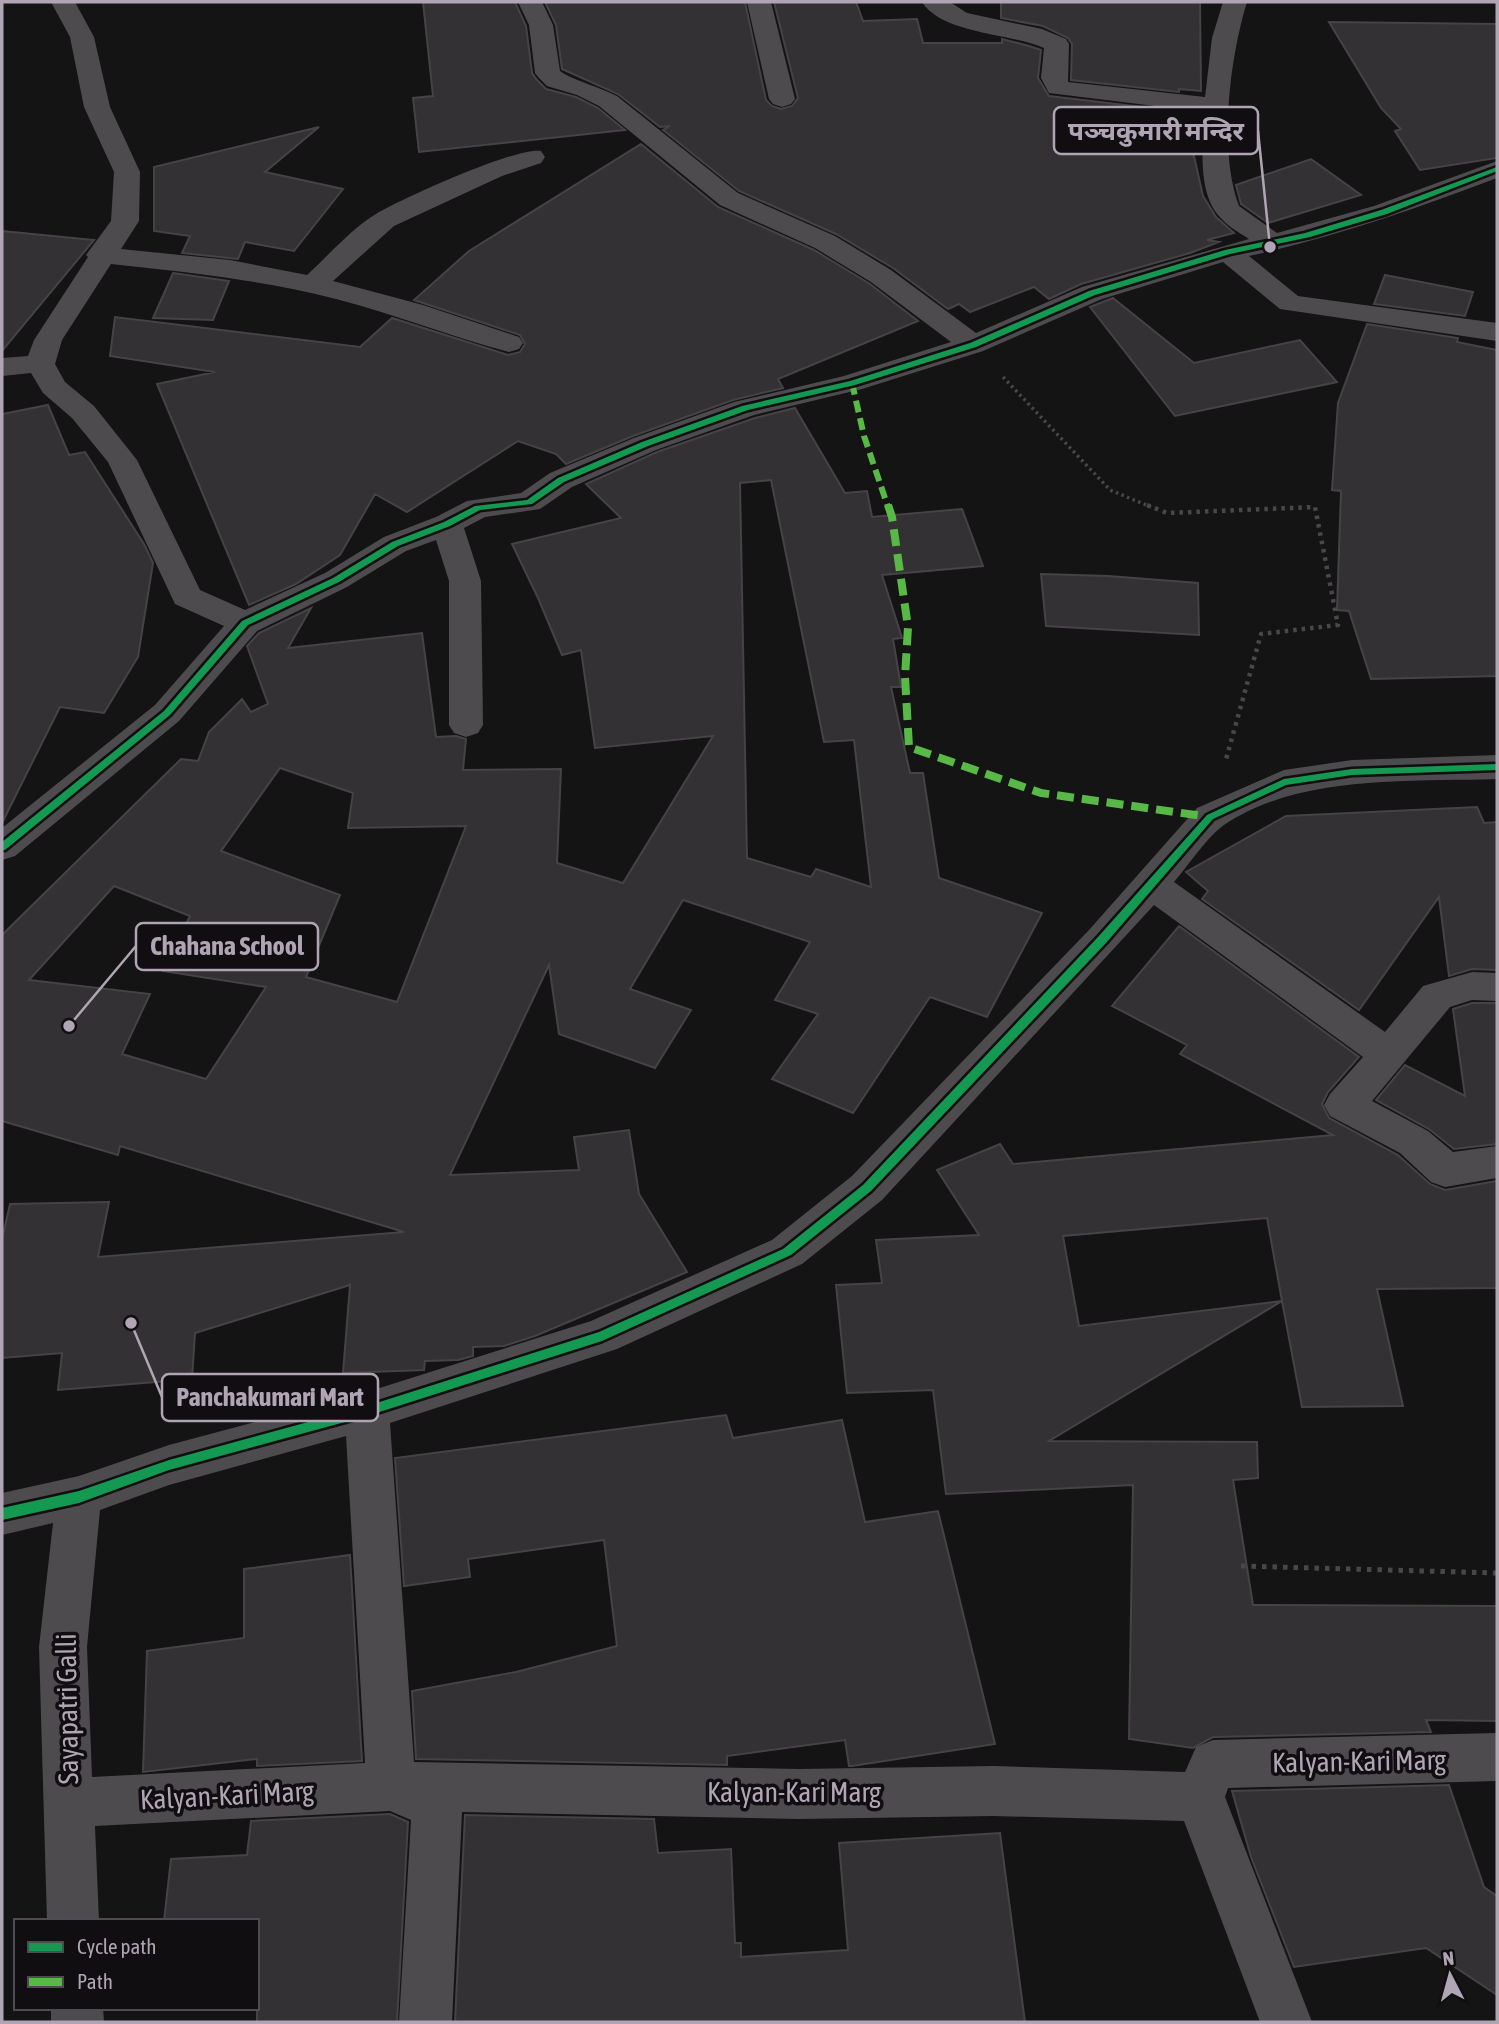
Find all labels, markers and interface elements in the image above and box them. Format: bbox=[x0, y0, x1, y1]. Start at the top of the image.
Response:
callout: पञ्चकुमारी मन्दिर bbox=[1054, 107, 1258, 154]
text: पञ्चकुमारी मन्दिर bbox=[1068, 116, 1245, 147]
callout: Chahana School bbox=[136, 923, 318, 970]
text: Chahana School bbox=[150, 931, 305, 961]
callout: Panchakumari Mart bbox=[162, 1374, 378, 1421]
text: Panchakumari Mart bbox=[176, 1382, 364, 1412]
street label: Sayapatri Galli bbox=[50, 1633, 84, 1785]
street label: Kalyan-Kari Marg bbox=[1272, 1743, 1446, 1779]
street label: Kalyan-Kari Marg bbox=[139, 1774, 315, 1816]
street label: Kalyan-Kari Marg bbox=[707, 1776, 881, 1808]
legend bbox=[14, 1919, 259, 2010]
text: Cycle path bbox=[77, 1934, 156, 1958]
north arrow bbox=[1415, 1940, 1485, 2010]
text: N bbox=[1441, 1947, 1455, 1970]
text: Path bbox=[77, 1969, 113, 1993]

